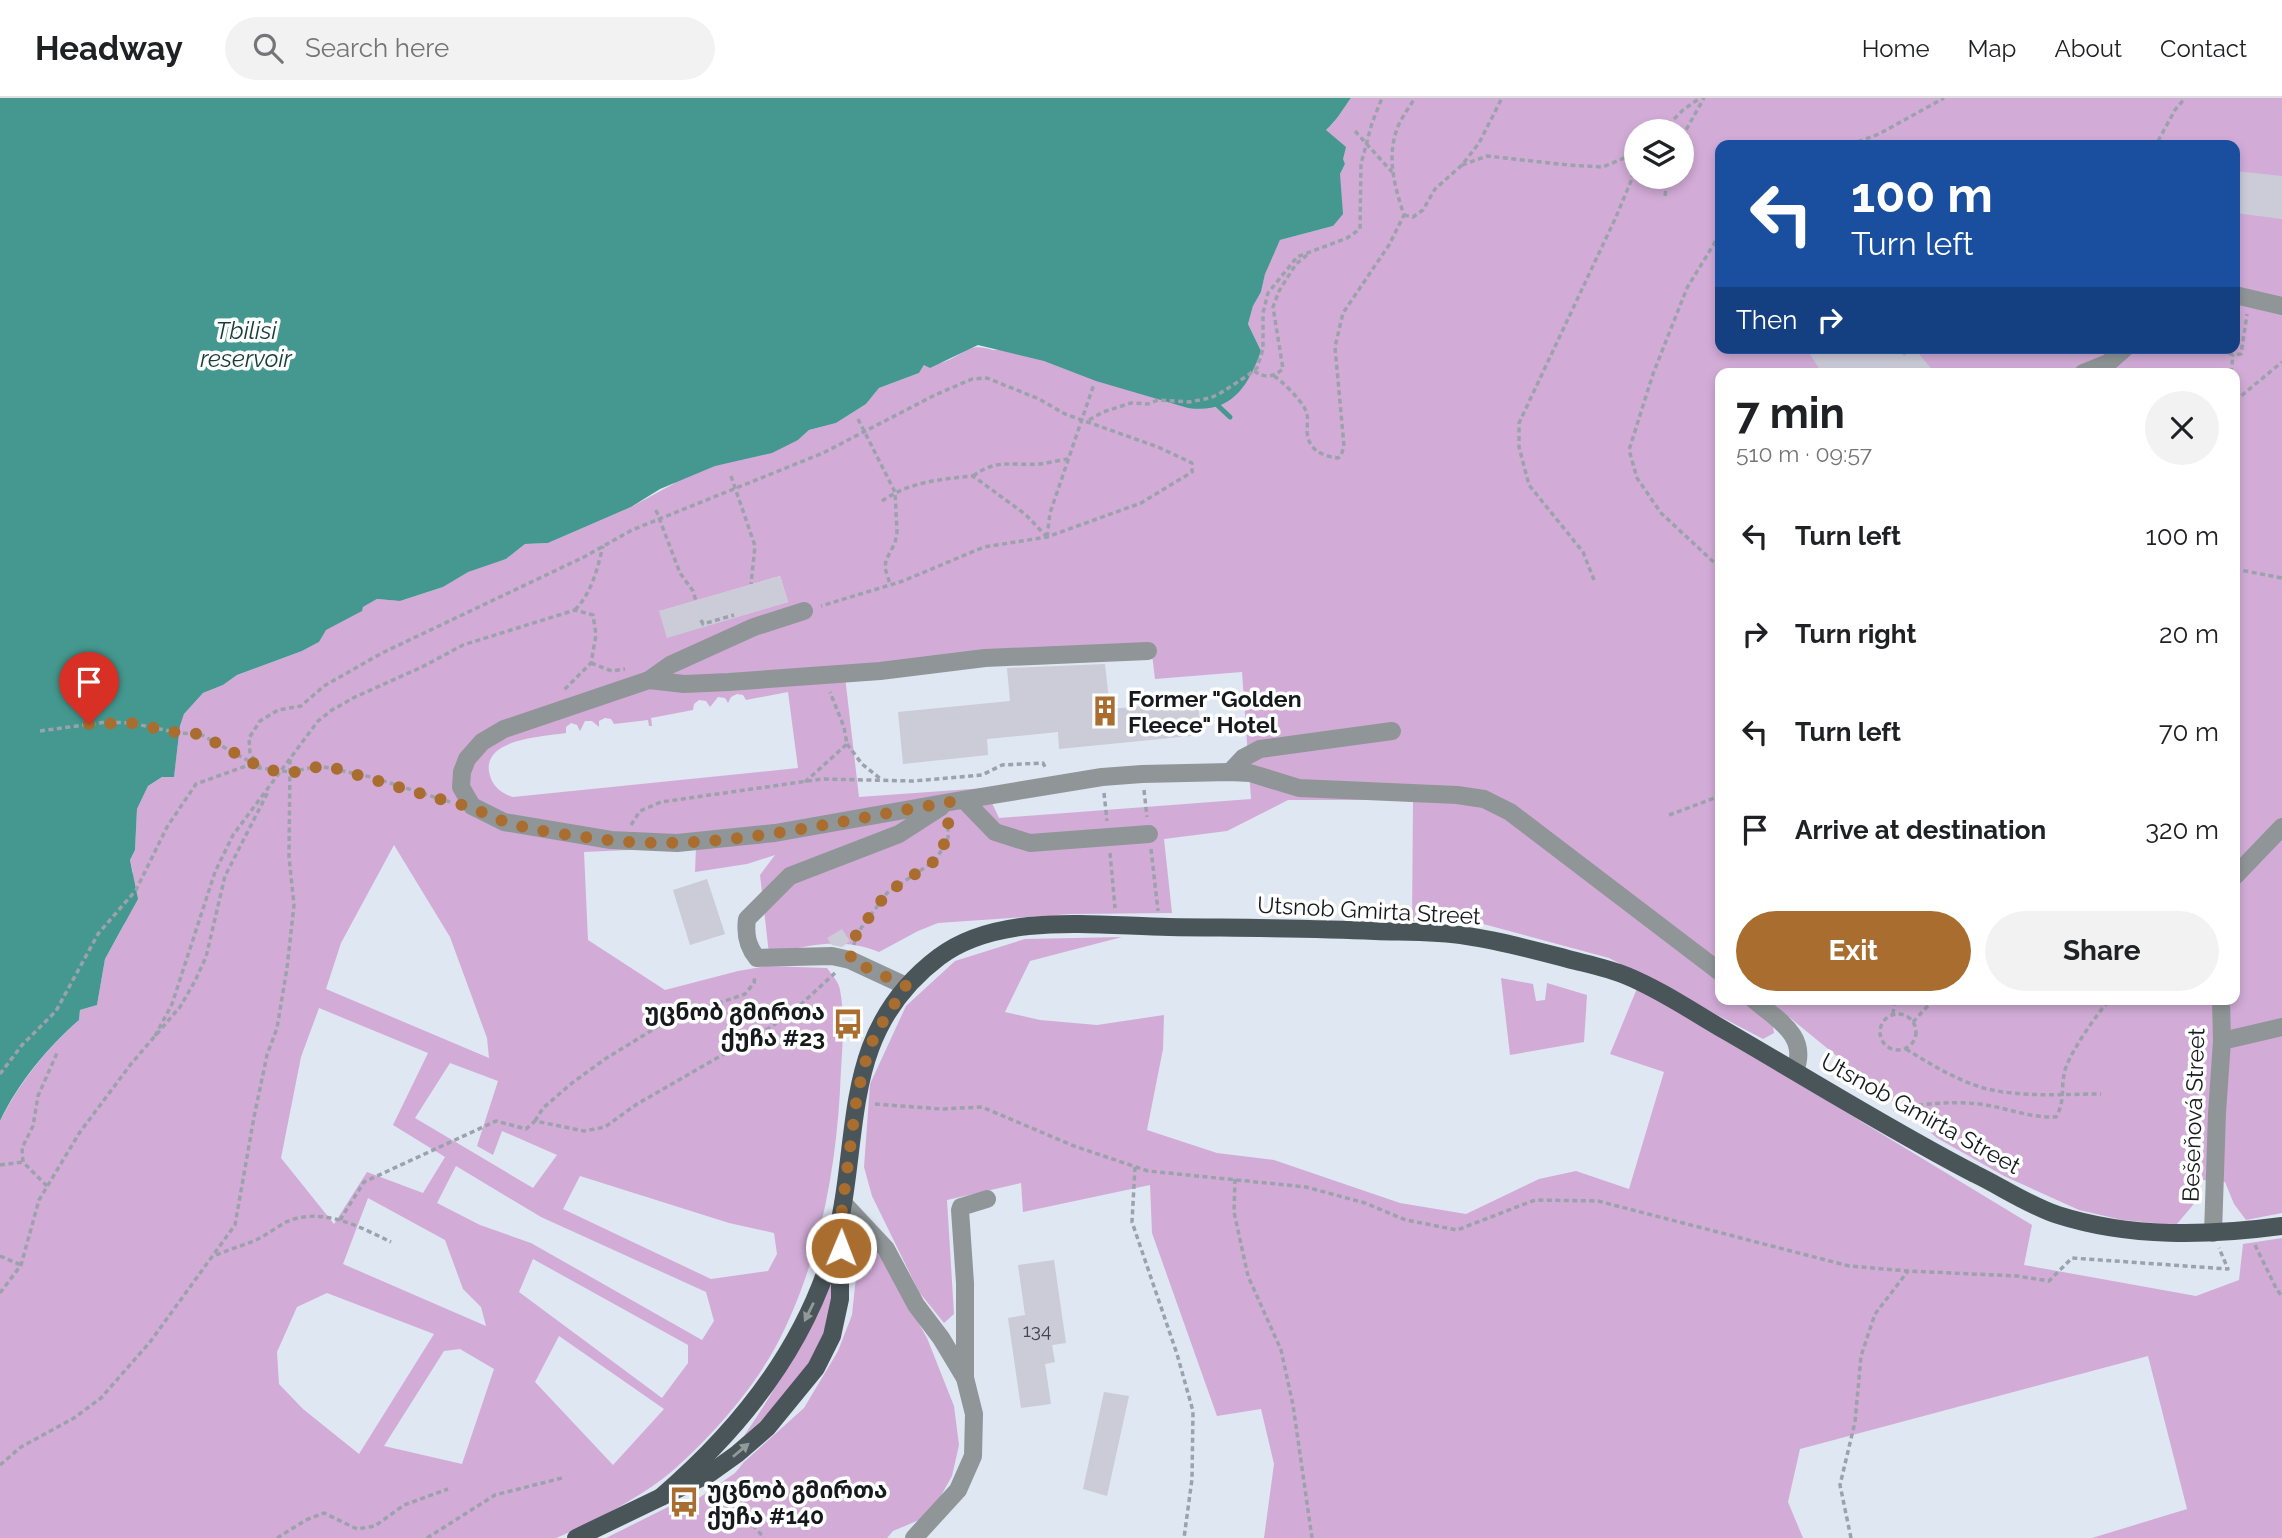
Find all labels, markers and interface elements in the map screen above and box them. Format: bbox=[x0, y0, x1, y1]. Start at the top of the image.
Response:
search box bbox=[225, 17, 715, 80]
text: Headway bbox=[35, 29, 183, 68]
icon: search bbox=[249, 29, 287, 67]
text: Search here bbox=[305, 33, 449, 63]
text: Home bbox=[1862, 34, 1930, 63]
text: Map bbox=[1968, 34, 2016, 63]
text: About bbox=[2054, 34, 2122, 63]
text: Contact bbox=[2160, 34, 2247, 63]
map controls bbox=[1624, 119, 1694, 189]
button: layers bbox=[1624, 119, 1694, 189]
text: 100 m bbox=[1851, 166, 1993, 223]
icon: left bbox=[1736, 168, 1827, 259]
text: Turn left bbox=[1851, 225, 1973, 262]
icon: right bbox=[1811, 301, 1849, 339]
text: Then bbox=[1736, 305, 1797, 335]
water label: Tbilisi reservoir bbox=[200, 316, 293, 373]
text: 7 min bbox=[1736, 389, 1845, 438]
button: close bbox=[2145, 391, 2219, 465]
text: 510 m · 09:57 bbox=[1736, 440, 1872, 467]
icon: left bbox=[1736, 517, 1774, 555]
text: Turn left bbox=[1795, 521, 1901, 551]
text: 100 m bbox=[2146, 521, 2219, 551]
icon: right bbox=[1736, 615, 1774, 653]
text: Turn right bbox=[1795, 619, 1916, 649]
text: 20 m bbox=[2159, 619, 2219, 649]
pin bbox=[59, 652, 119, 724]
icon: arrive bbox=[70, 663, 108, 701]
place label: Former "Golden Fleece" Hotel bbox=[1128, 685, 1302, 738]
building icon: Former "Golden Fleece" Hotel bbox=[1088, 694, 1122, 728]
icon: left bbox=[1736, 713, 1774, 751]
text: Turn left bbox=[1795, 717, 1901, 747]
text: 70 m bbox=[2159, 717, 2219, 747]
icon: arrive bbox=[1736, 811, 1774, 849]
text: Arrive at destination bbox=[1795, 815, 2046, 845]
text: 320 m bbox=[2145, 815, 2219, 845]
street label: Utsnob Gmirta Street bbox=[1257, 891, 1482, 929]
button: Exit bbox=[1736, 911, 1971, 991]
button: Share bbox=[1985, 911, 2219, 991]
place label: უცნობ გმირთა ქუჩა #23 bbox=[644, 998, 825, 1052]
bus stop icon: უცნობ გმირთა ქუჩა #23 bbox=[831, 1007, 865, 1041]
street label: Bešeňová Street bbox=[2176, 1027, 2210, 1203]
street label: Utsnob Gmirta Street bbox=[1817, 1047, 2026, 1179]
position arrow bbox=[804, 1211, 878, 1285]
one-way arrow bbox=[803, 1302, 814, 1322]
house number: 134 bbox=[1023, 1319, 1051, 1341]
one-way arrow bbox=[732, 1442, 750, 1458]
place label: უცნობ გმირთა ქუჩა #140 bbox=[707, 1476, 888, 1530]
bus stop icon: უცნობ გმირთა ქუჩა #140 bbox=[667, 1485, 701, 1519]

